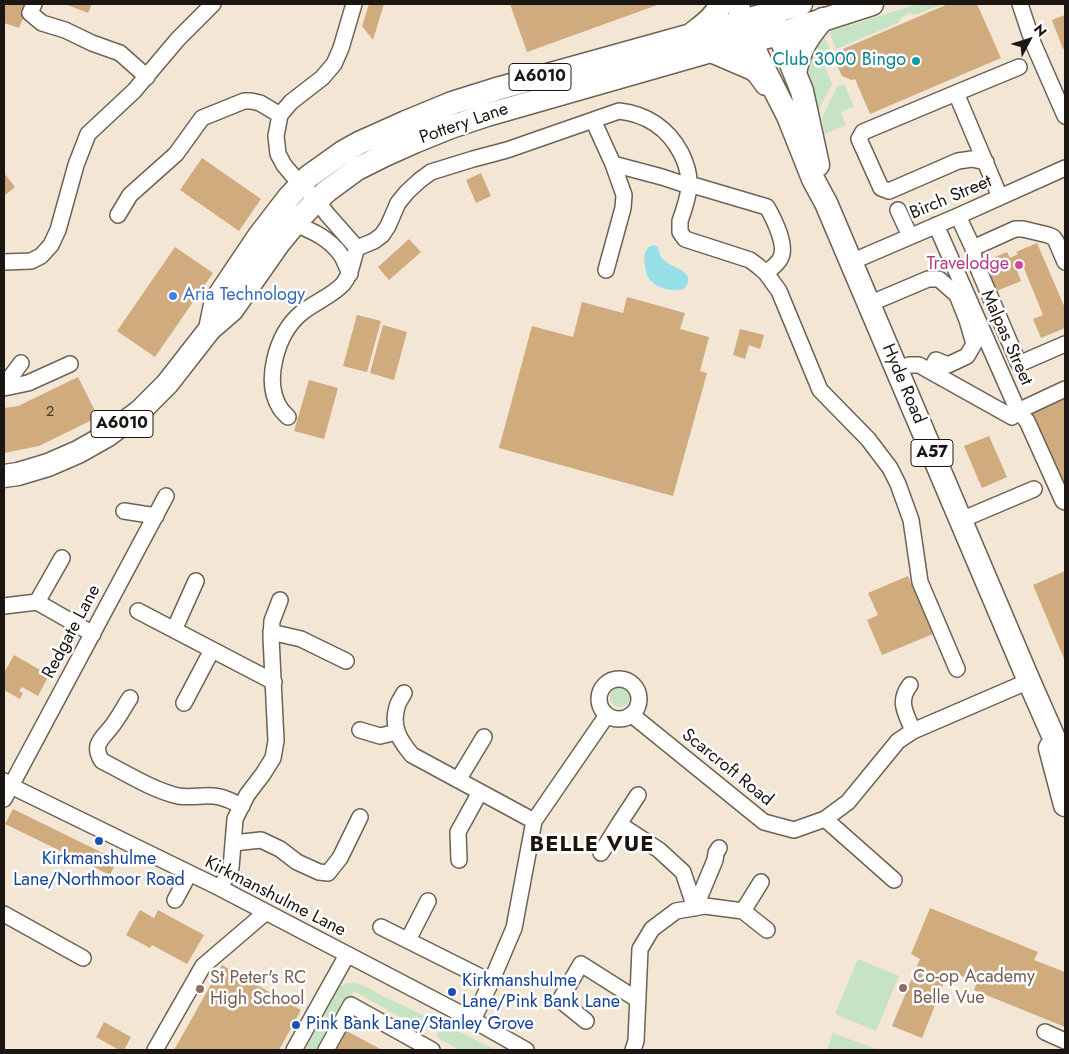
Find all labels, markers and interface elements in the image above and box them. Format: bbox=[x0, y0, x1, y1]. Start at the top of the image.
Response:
north arrow bbox=[1004, 15, 1054, 65]
text: N bbox=[1029, 20, 1052, 41]
place label: Club 3000 Bingo bbox=[773, 50, 906, 72]
marker: Club 3000 Bingo bbox=[910, 55, 922, 67]
road number: A6010 bbox=[509, 64, 571, 90]
street label: Pottery Lane bbox=[417, 99, 511, 149]
street label: Birch Street bbox=[907, 171, 995, 225]
place label: Travelodge bbox=[927, 254, 1009, 276]
marker: Travelodge bbox=[1013, 259, 1025, 271]
place label: Aria Technology bbox=[183, 285, 305, 307]
street label: Malpas Street bbox=[975, 287, 1037, 389]
marker: Aria Technology bbox=[167, 290, 179, 302]
street label: Hyde Road bbox=[877, 341, 929, 427]
house number: 2 bbox=[46, 403, 54, 421]
road number: A6010 bbox=[91, 410, 153, 438]
road number: A57 bbox=[911, 439, 953, 466]
street label: Redgate Lane bbox=[38, 581, 106, 683]
street label: Scarcroft Road bbox=[677, 725, 777, 811]
district label: BELLE VUE bbox=[528, 833, 656, 859]
marker: Kirkmanshulme Lane/Northmoor Road bbox=[93, 835, 105, 847]
place label: Kirkmanshulme Lane/Northmoor Road bbox=[13, 849, 185, 892]
street label: Kirkmanshulme Lane bbox=[201, 852, 349, 942]
place label: Co-op Academy Belle Vue bbox=[913, 967, 1035, 1010]
place label: St Peter's RC High School bbox=[210, 968, 306, 1011]
place label: Kirkmanshulme Lane/Pink Bank Lane bbox=[462, 971, 620, 1014]
marker: Co-op Academy Belle Vue bbox=[897, 982, 909, 994]
marker: St Peter's RC High School bbox=[194, 983, 206, 995]
marker: Kirkmanshulme Lane/Pink Bank Lane bbox=[446, 986, 458, 998]
place label: Pink Bank Lane/Stanley Grove bbox=[306, 1014, 534, 1036]
marker: Pink Bank Lane/Stanley Grove bbox=[290, 1019, 302, 1031]

